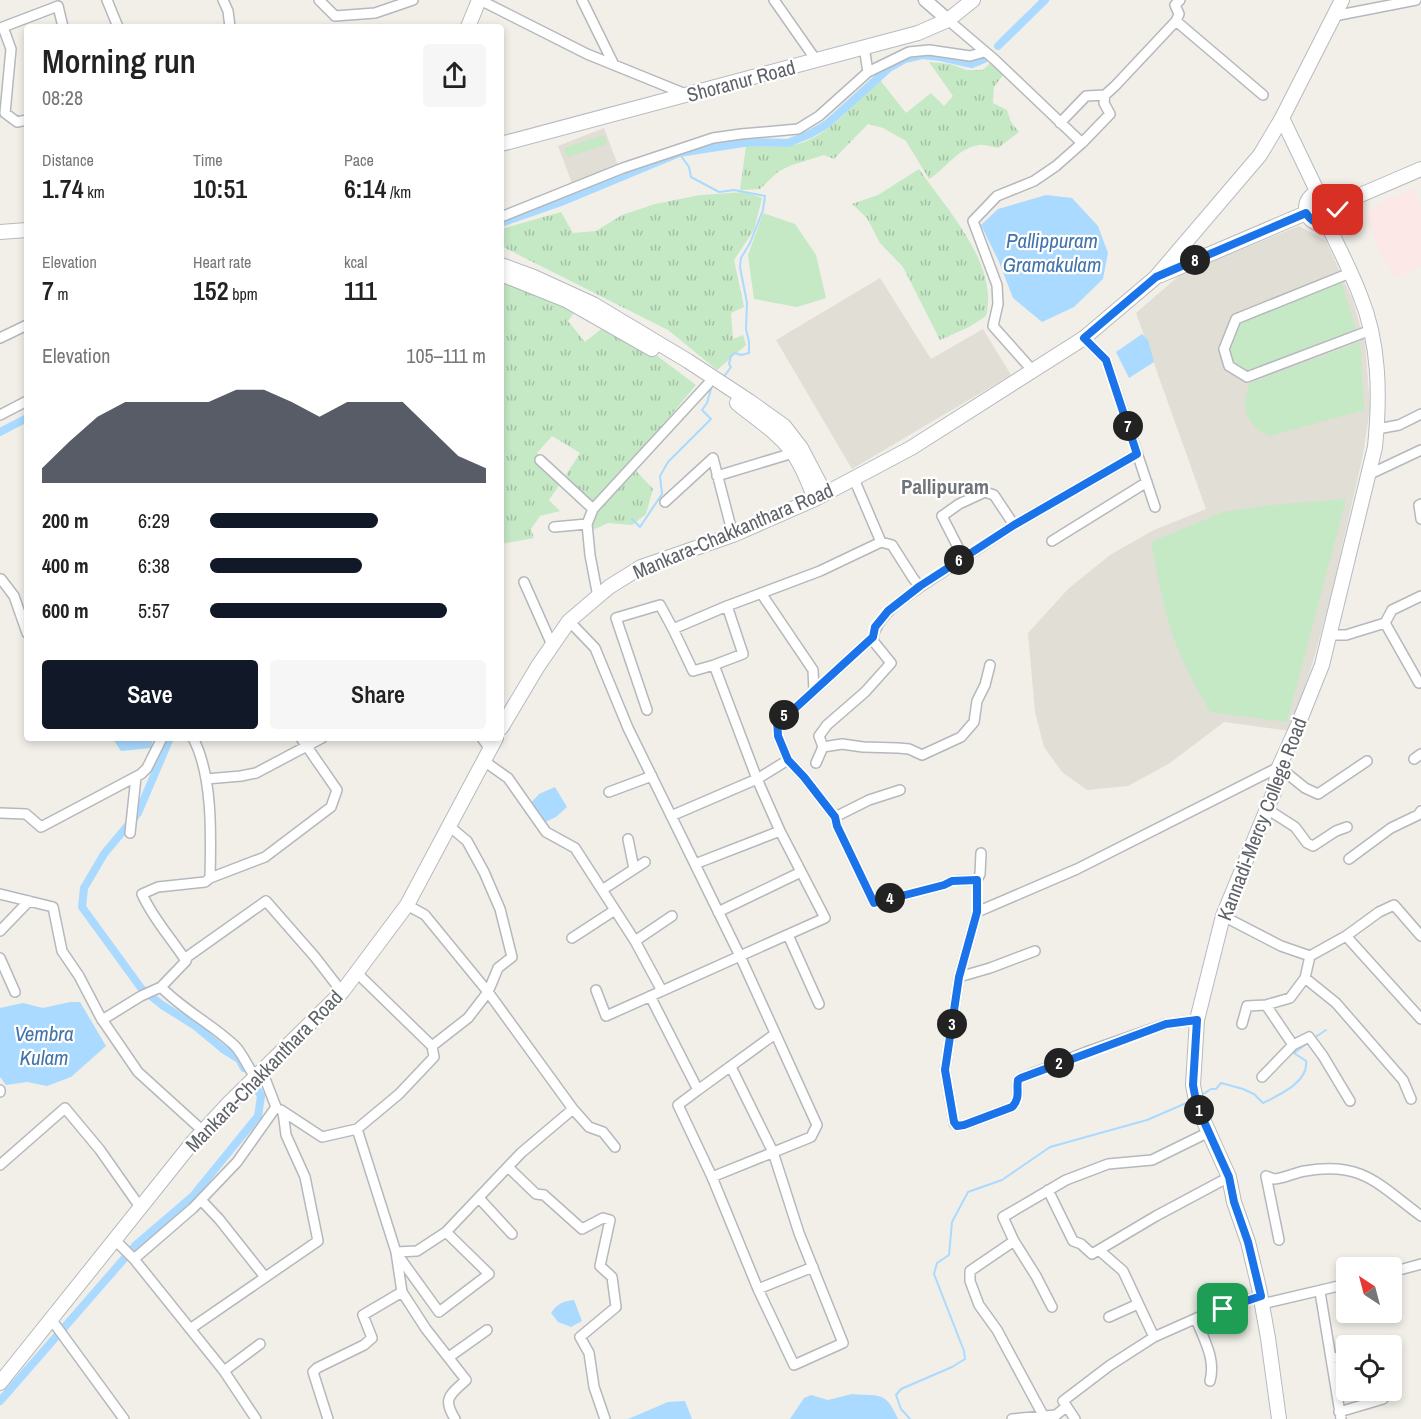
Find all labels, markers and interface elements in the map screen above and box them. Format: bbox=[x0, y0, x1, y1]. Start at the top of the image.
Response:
text: Morning run bbox=[42, 39, 196, 83]
button: share bbox=[423, 44, 486, 107]
street label: Shoranur Road bbox=[684, 53, 798, 108]
text: 08:28 bbox=[42, 84, 83, 111]
text: Distance bbox=[42, 149, 94, 171]
text: Time bbox=[193, 149, 223, 171]
text: Pace bbox=[344, 149, 374, 171]
text: 1.74 bbox=[42, 171, 84, 206]
text: 10:51 bbox=[193, 171, 247, 206]
text: 6:14 bbox=[344, 171, 386, 206]
text: km bbox=[84, 181, 105, 203]
text: /km bbox=[386, 181, 411, 203]
pin bbox=[1312, 184, 1363, 235]
icon: check bbox=[1321, 193, 1354, 226]
water label: Pallippuram Gramakulam bbox=[1003, 226, 1101, 279]
pin: 8 bbox=[1180, 245, 1210, 275]
text: 8 bbox=[1191, 249, 1199, 271]
text: Elevation bbox=[42, 251, 97, 273]
text: Heart rate bbox=[193, 251, 251, 273]
text: kcal bbox=[344, 251, 367, 273]
text: 7 bbox=[42, 273, 54, 308]
text: 152 bbox=[193, 273, 229, 308]
text: 111 bbox=[344, 273, 377, 308]
text: m bbox=[54, 283, 68, 305]
text: bpm bbox=[229, 283, 258, 305]
text: Elevation bbox=[42, 342, 110, 369]
text: 105–111 m bbox=[406, 342, 486, 369]
pin: 7 bbox=[1113, 411, 1143, 441]
text: 7 bbox=[1124, 415, 1132, 437]
district label: Pallipuram bbox=[901, 472, 989, 501]
street label: Mankara-Chakkanthara Road bbox=[629, 476, 837, 585]
text: 200 m bbox=[42, 507, 89, 534]
text: 6:29 bbox=[138, 507, 170, 534]
pin: 6 bbox=[944, 545, 974, 575]
text: 6 bbox=[955, 549, 963, 571]
text: 400 m bbox=[42, 552, 89, 579]
text: 6:38 bbox=[138, 552, 170, 579]
text: 600 m bbox=[42, 597, 89, 624]
text: 5:57 bbox=[138, 597, 170, 624]
button: Save bbox=[42, 660, 258, 729]
button: Share bbox=[270, 660, 486, 729]
pin: 5 bbox=[769, 700, 799, 730]
text: 5 bbox=[780, 704, 788, 726]
street label: Kannadi-Mercy College Road bbox=[1210, 714, 1313, 924]
pin: 4 bbox=[875, 883, 905, 913]
text: 4 bbox=[886, 887, 894, 909]
street label: Mankara-Chakkanthara Road bbox=[179, 984, 348, 1157]
pin: 3 bbox=[937, 1009, 967, 1039]
text: 3 bbox=[948, 1013, 956, 1035]
water label: Vembra Kulam bbox=[14, 1019, 74, 1072]
pin: 2 bbox=[1044, 1048, 1074, 1078]
text: 2 bbox=[1055, 1052, 1063, 1074]
pin: 1 bbox=[1184, 1095, 1214, 1125]
text: 1 bbox=[1195, 1099, 1203, 1121]
north arrow bbox=[1336, 1257, 1402, 1323]
map controls bbox=[1336, 1257, 1402, 1401]
pin bbox=[1197, 1283, 1248, 1334]
icon: arrive bbox=[1206, 1292, 1239, 1325]
button: locate bbox=[1336, 1335, 1402, 1401]

